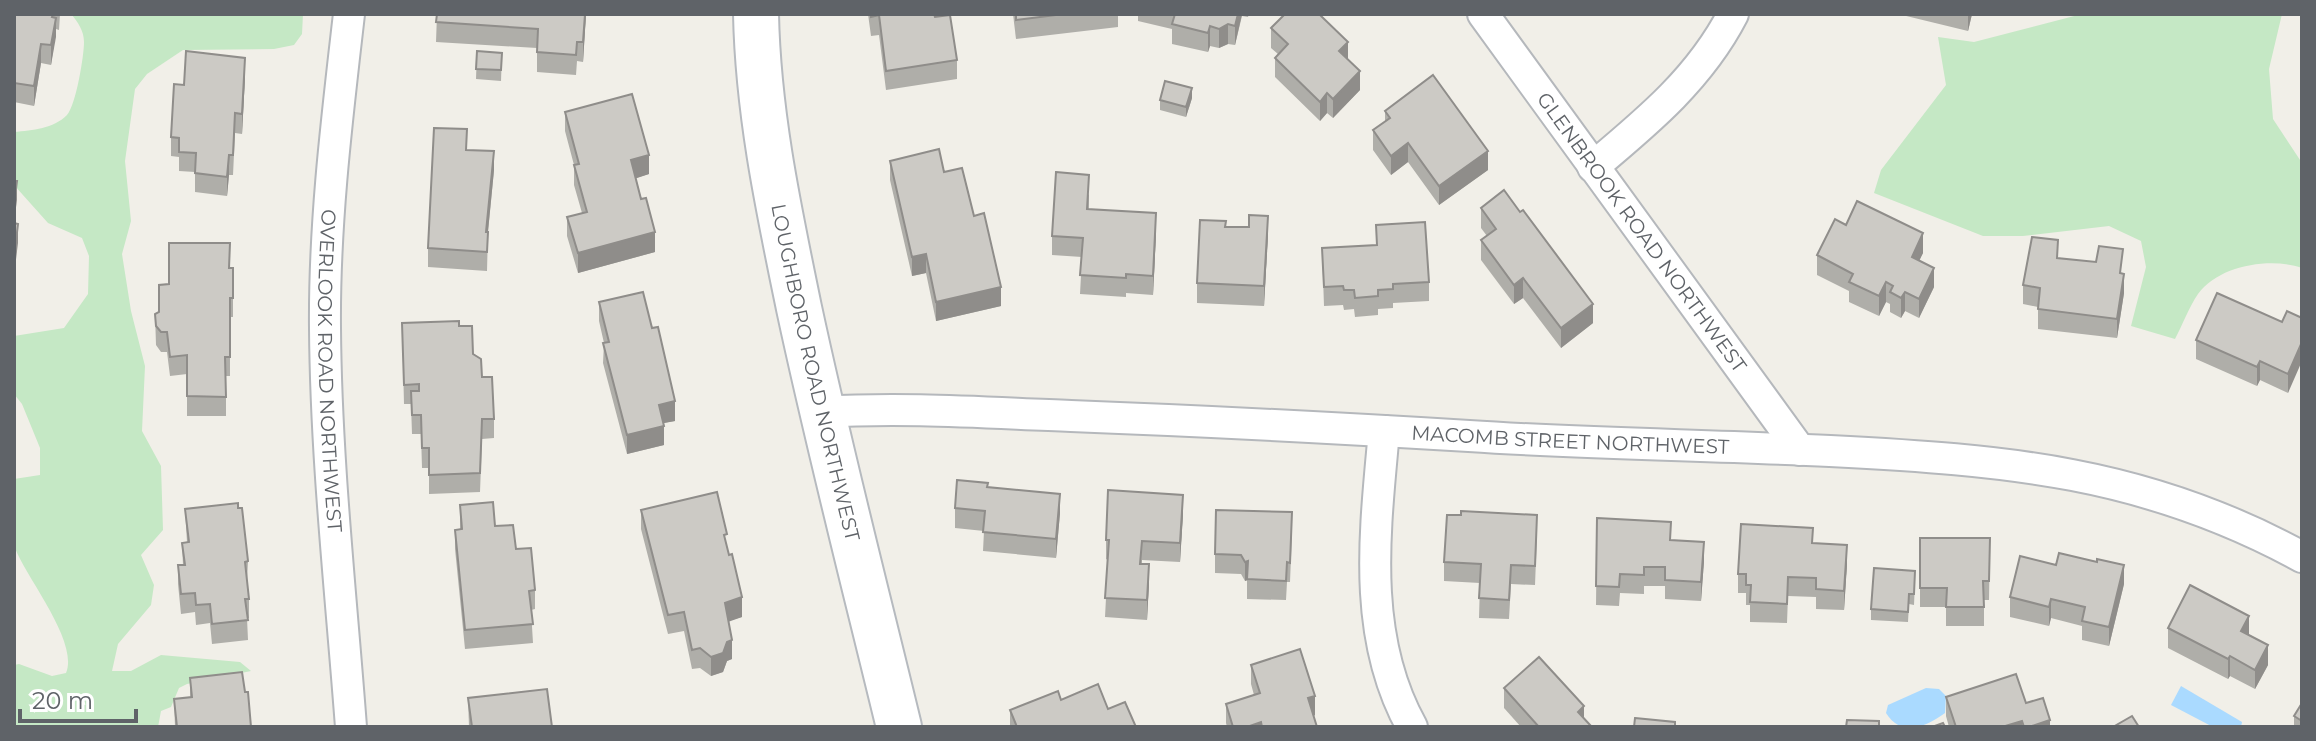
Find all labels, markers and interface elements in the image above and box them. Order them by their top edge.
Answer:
street label: GLENBROOK ROAD NORTHWEST [1532,88,1752,378]
street label: LOUGHBORO ROAD NORTHWEST [766,202,865,544]
street label: OVERLOOK ROAD NORTHWEST [313,209,347,534]
street label: MACOMB STREET NORTHWEST [1411,421,1730,459]
scale bar [20,673,136,723]
text: 20 m [32,686,93,715]

